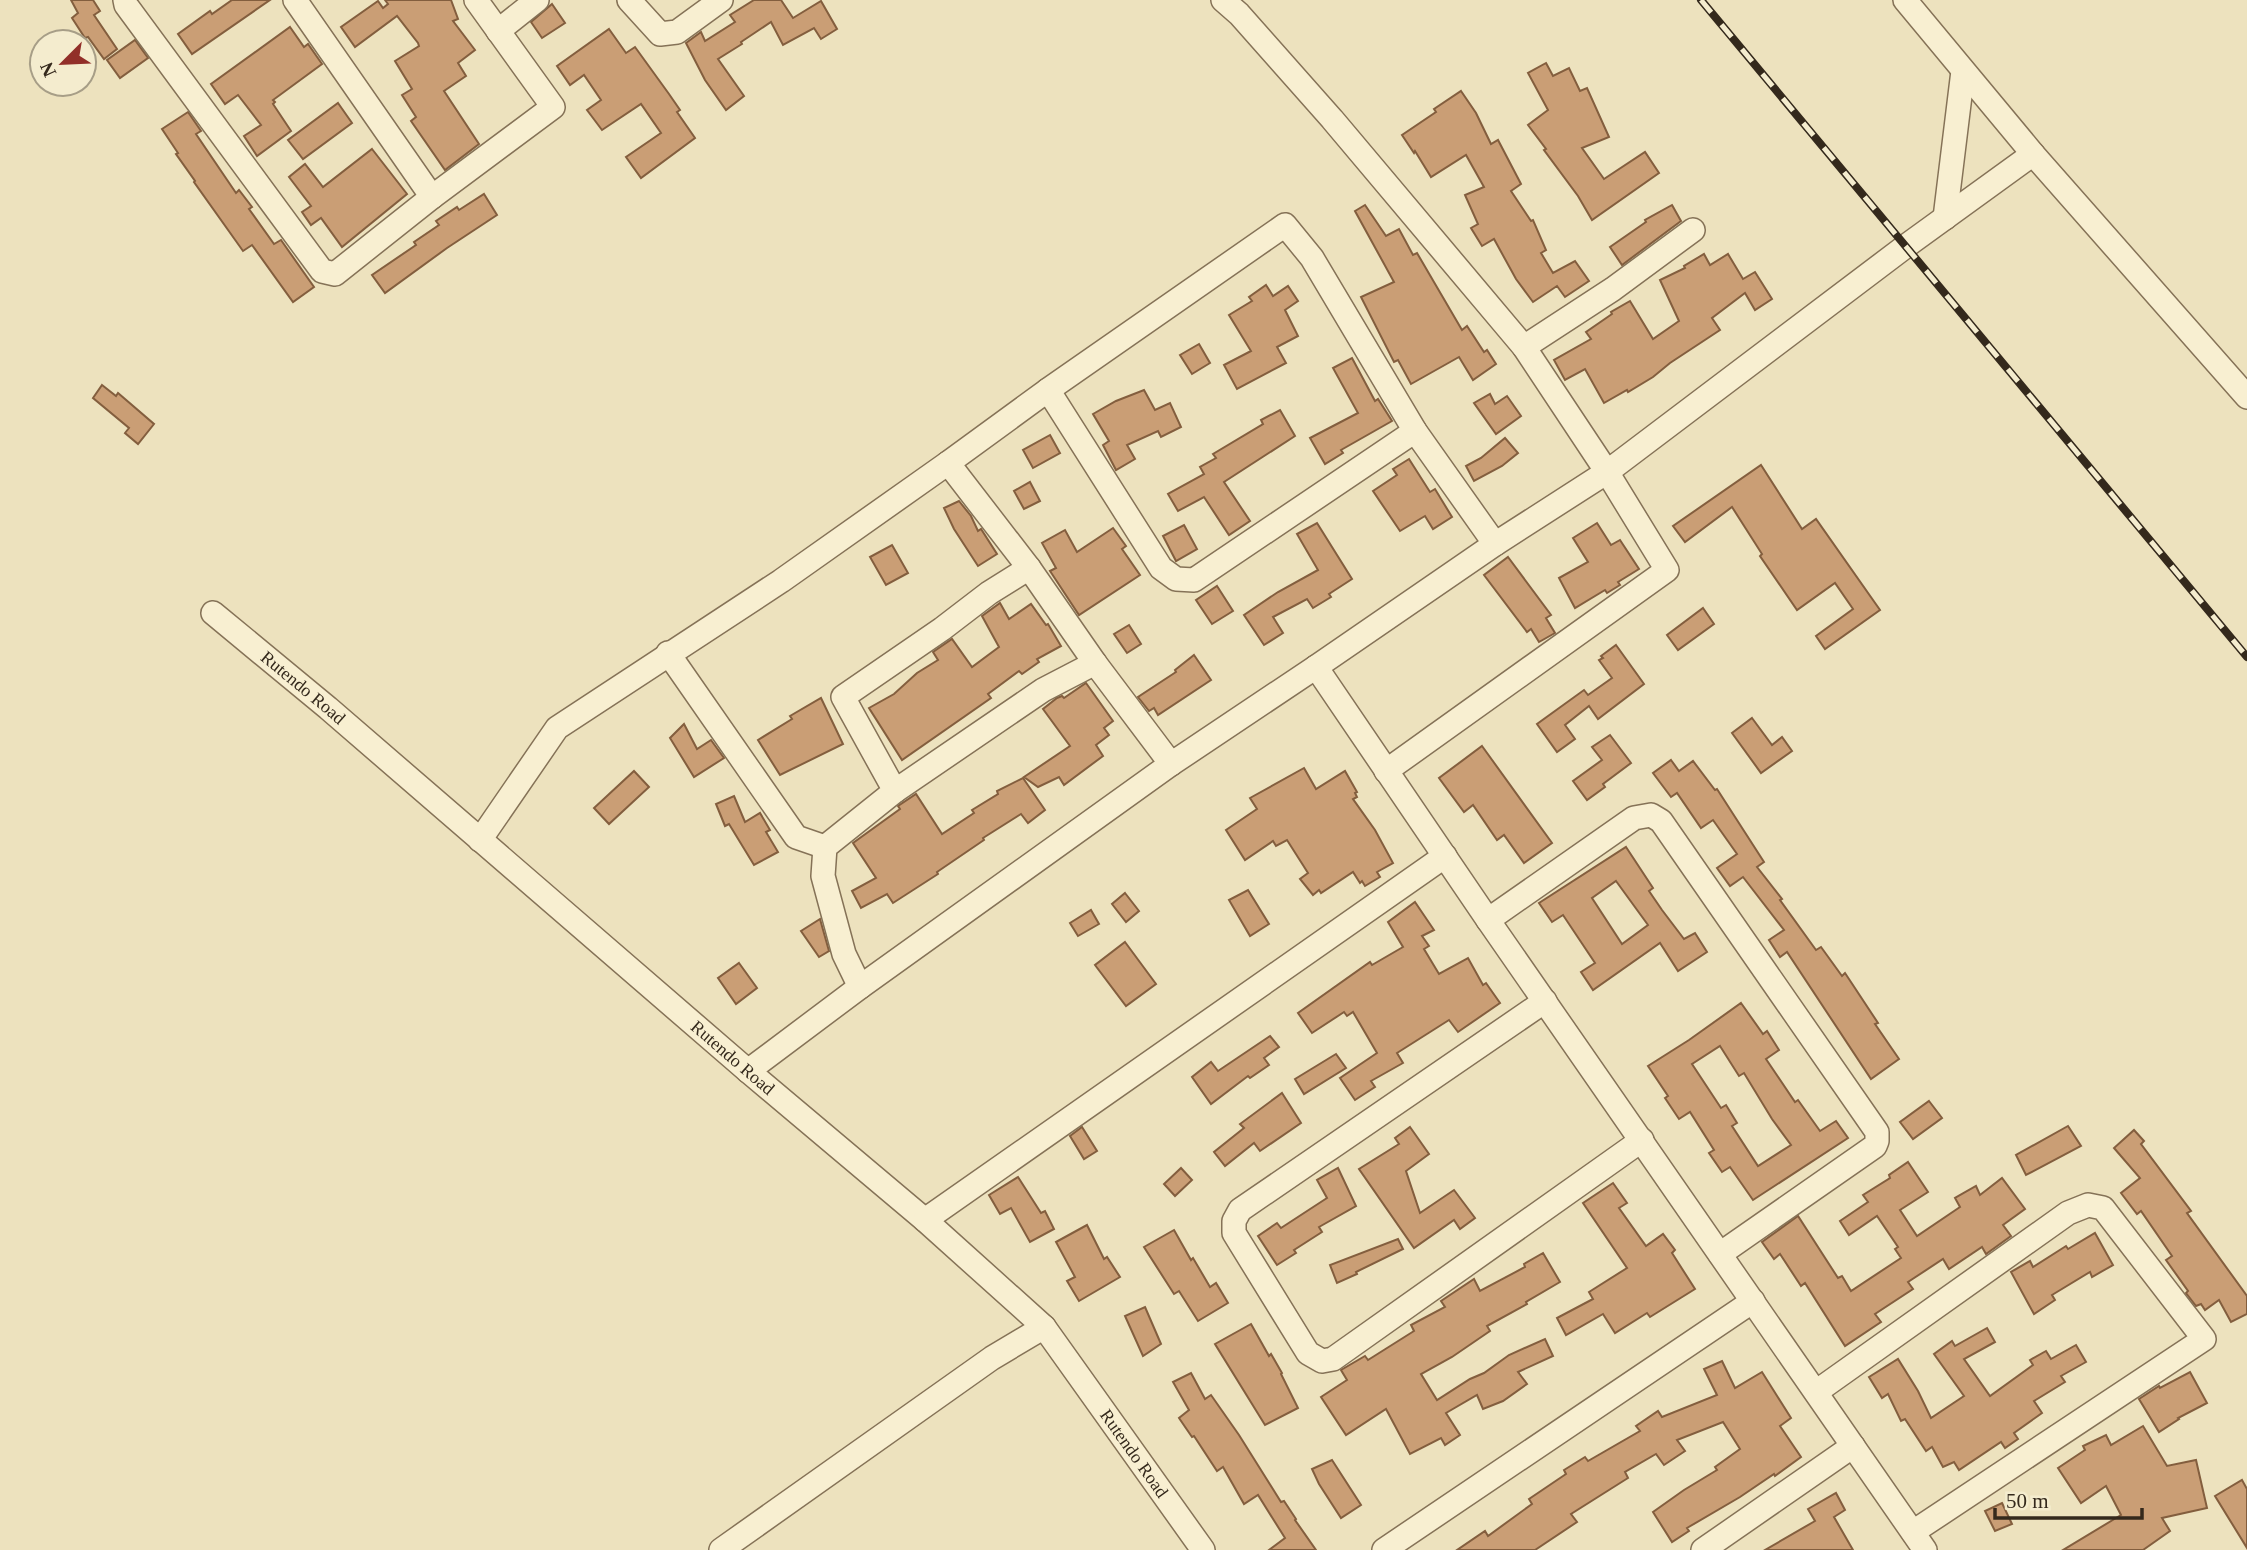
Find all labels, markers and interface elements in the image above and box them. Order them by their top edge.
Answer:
north arrow [28,28,98,98]
text: N [35,59,60,80]
street label: Rutendo Road [257,647,349,728]
street label: Rutendo Road [687,1016,779,1099]
street label: Rutendo Road [1096,1405,1172,1501]
scale bar [1995,1476,2142,1520]
text: 50 m [2006,1489,2049,1513]

